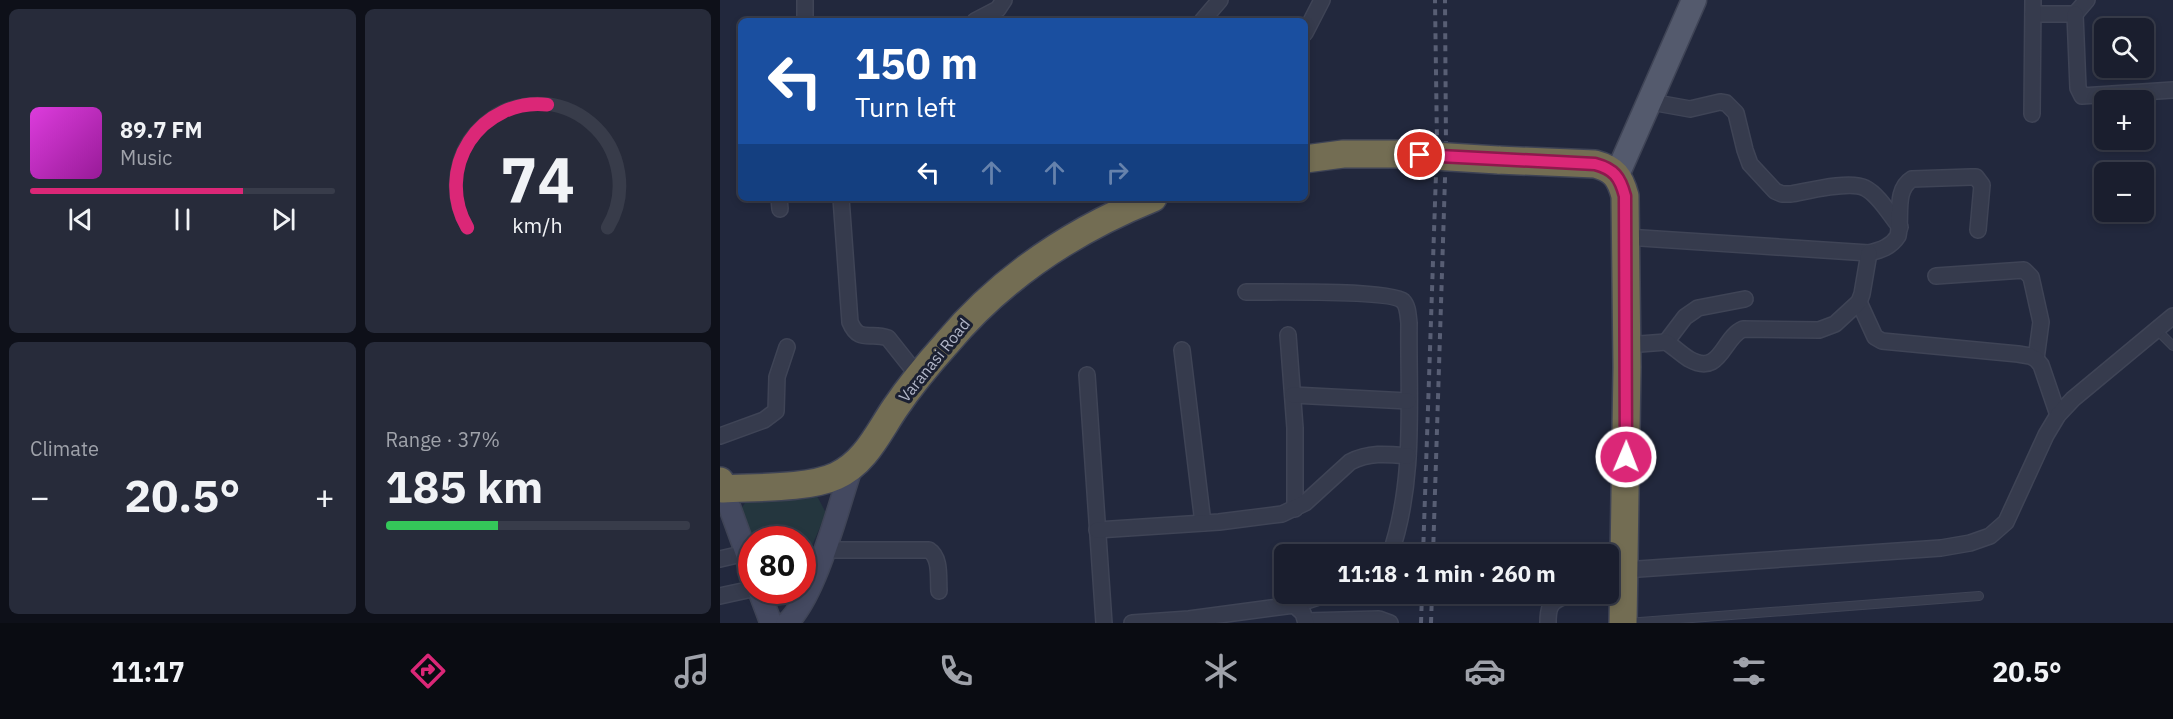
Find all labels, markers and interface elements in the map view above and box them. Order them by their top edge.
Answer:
map controls [2094,18,2154,222]
button: search [2094,18,2154,78]
text: 150 m [855,36,978,91]
icon: left [756,42,834,120]
text: Turn left [855,89,956,124]
button: + [2094,90,2154,150]
text: 89.7 FM [120,115,203,144]
pin [1394,129,1445,180]
text: 74 [500,138,575,219]
icon: arrive [1403,138,1436,171]
text: Music [120,144,172,171]
icon: left [912,156,945,189]
icon: ahead [975,156,1008,189]
icon: ahead [1038,156,1071,189]
icon: right [1101,156,1134,189]
button: − [2094,162,2154,222]
icon: previous [64,203,97,236]
icon: pause [166,203,199,236]
icon: next [267,203,300,236]
text: km/h [513,212,563,240]
street label: Varanasi Road [894,314,974,406]
position arrow [1594,425,1658,489]
text: Range · 37% [386,426,500,453]
text: Climate [30,435,99,462]
text: 185 km [386,457,543,515]
text: 20.5° [124,466,240,524]
text: − [30,475,50,518]
text: + [315,475,334,518]
speed limit sign: 80 [738,526,816,604]
text: 11:18 · 1 min · 260 m [1337,559,1556,588]
icon: directions [407,650,449,692]
icon: music [671,650,713,692]
icon: phone [935,650,977,692]
icon: climate [1200,650,1242,692]
icon: car [1464,650,1506,692]
icon: filters [1728,650,1770,692]
text: 11:17 [111,654,185,689]
text: 20.5° [1992,654,2062,689]

